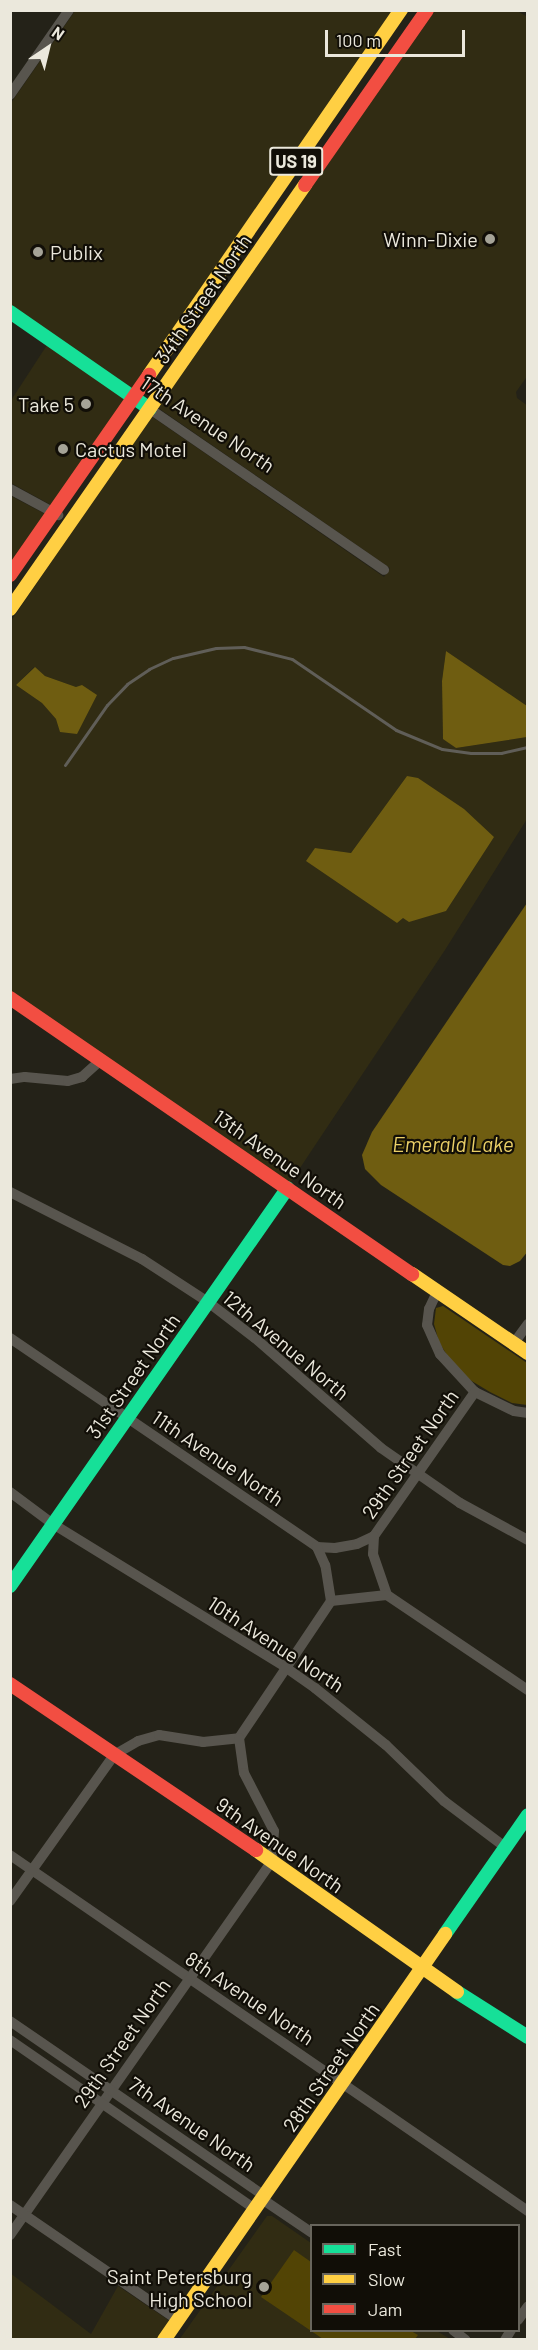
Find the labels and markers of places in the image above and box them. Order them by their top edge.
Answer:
place label: Winn-Dixie [383,227,478,251]
marker: Winn-Dixie [483,232,497,246]
place label: Publix [50,240,103,264]
marker: Publix [31,245,45,259]
place label: Take 5 [18,392,74,416]
marker: Take 5 [79,397,93,411]
place label: Cactus Motel [75,437,187,461]
marker: Cactus Motel [56,442,70,456]
place label: Saint Petersburg High School [107,2264,252,2311]
marker: Saint Petersburg High School [257,2280,271,2294]

